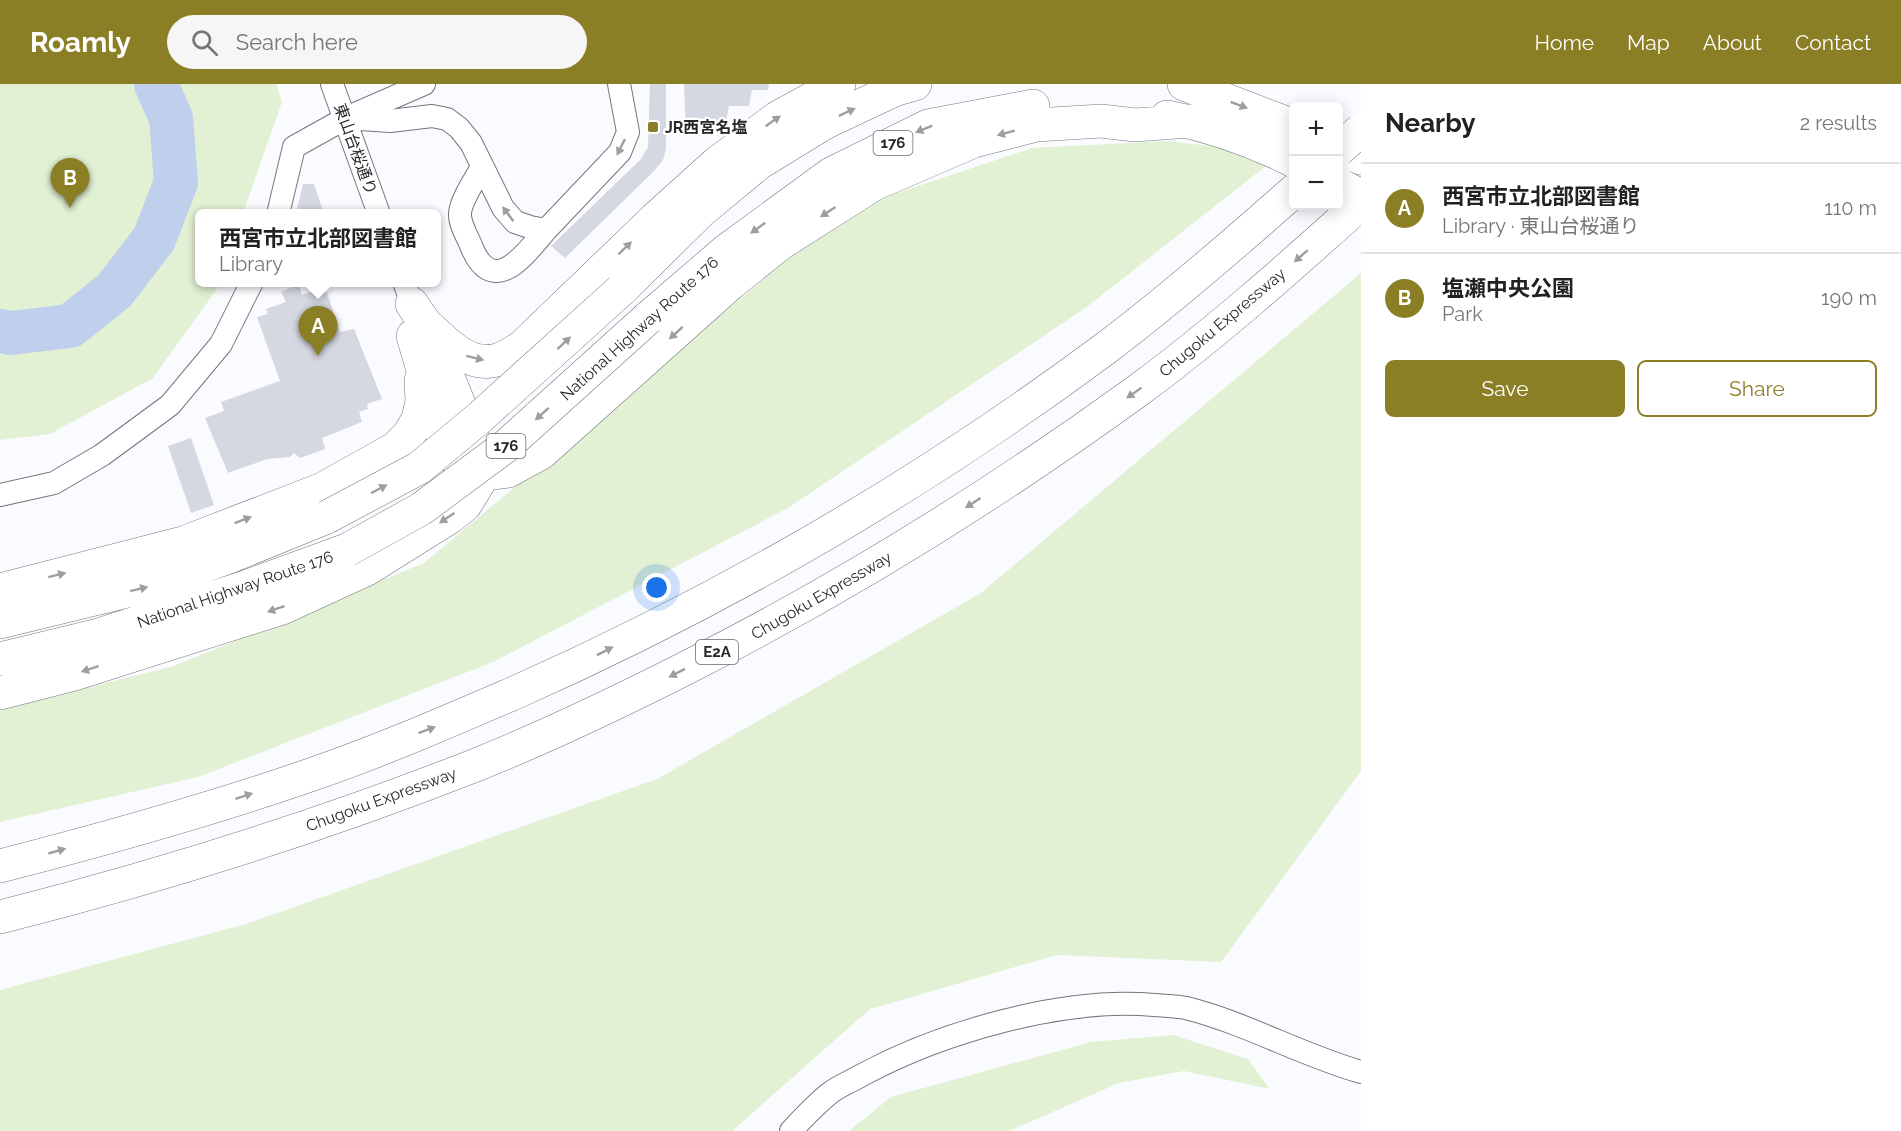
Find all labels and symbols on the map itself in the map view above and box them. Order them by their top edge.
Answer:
one-way arrow [1230,100,1248,110]
street label: 東山台桜通り [330,101,381,198]
one-way arrow [838,107,855,116]
one-way arrow [765,115,781,127]
place label: JR西宮名塩 [665,118,748,137]
marker: JR西宮名塩 [646,120,660,134]
one-way arrow [915,124,933,134]
one-way arrow [996,129,1014,138]
road number: 176 [874,131,912,155]
one-way arrow [617,138,626,155]
pin: B [50,158,90,208]
one-way arrow [503,206,515,221]
one-way arrow [821,206,837,218]
one-way arrow [750,221,765,233]
one-way arrow [618,241,632,255]
one-way arrow [1294,249,1309,262]
street label: National Highway Route 176 [556,252,722,404]
street label: Chugoku Expressway [1155,264,1290,381]
pin: A [298,306,338,356]
one-way arrow [668,326,683,340]
one-way arrow [556,336,571,350]
one-way arrow [465,354,484,363]
one-way arrow [1126,387,1142,398]
one-way arrow [535,407,550,421]
road number: 176 [486,434,526,458]
one-way arrow [370,484,387,494]
one-way arrow [965,497,981,508]
one-way arrow [440,512,456,524]
one-way arrow [235,514,253,524]
street label: National Highway Route 176 [135,547,336,632]
street label: Chugoku Expressway [748,547,895,643]
one-way arrow [48,570,66,580]
your location [642,573,671,602]
one-way arrow [129,583,148,593]
one-way arrow [267,605,285,615]
road number: E2A [696,640,738,664]
one-way arrow [597,646,614,656]
one-way arrow [81,664,99,674]
one-way arrow [668,668,685,678]
one-way arrow [418,725,436,734]
street label: Chugoku Expressway [303,763,459,836]
one-way arrow [235,791,253,801]
one-way arrow [47,846,66,856]

